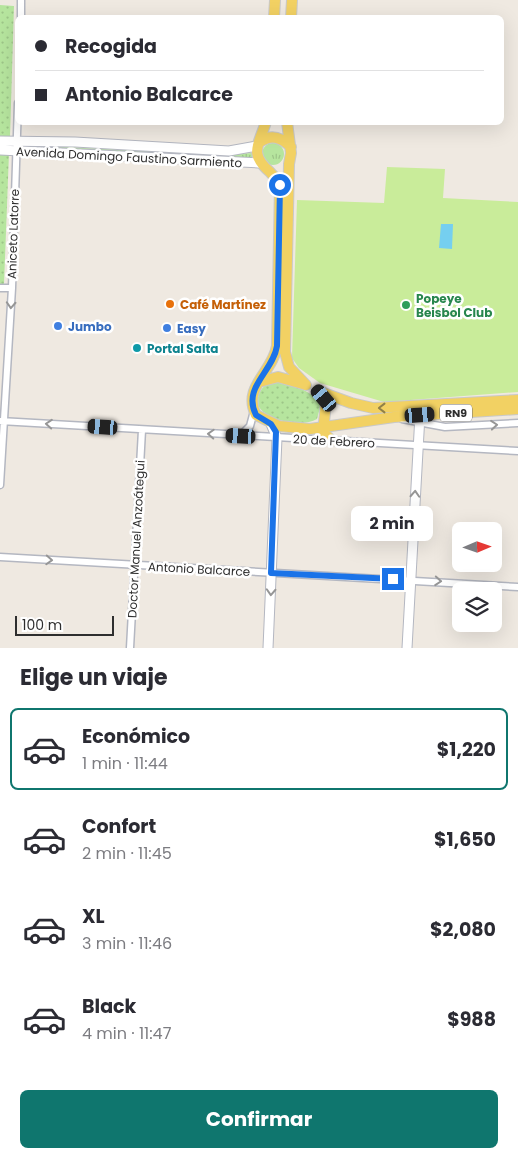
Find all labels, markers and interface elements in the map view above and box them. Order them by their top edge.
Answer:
text: Recogida [65,33,157,60]
text: Antonio Balcarce [65,81,233,108]
street label: Avenida Domingo Faustino Sarmiento [15,143,243,171]
route start [269,174,291,196]
street label: Aniceto Latorre [3,189,23,279]
place label: Popeye Beisbol Club [416,290,492,321]
place label: Café Martínez [180,296,266,313]
marker: Café Martínez [164,298,176,310]
marker: Popeye Beisbol Club [400,299,412,311]
one-way arrow [5,301,16,309]
place label: Jumbo [68,318,112,335]
marker: Jumbo [52,320,64,332]
place label: Easy [177,320,206,337]
marker: Easy [161,322,173,334]
place label: Portal Salta [147,340,218,357]
marker: Portal Salta [131,342,143,354]
car [308,382,339,414]
one-way arrow [378,403,386,413]
road number: RN9 [440,404,472,422]
car [404,406,435,424]
one-way arrow [44,418,52,429]
car [87,418,118,436]
one-way arrow [490,419,498,430]
one-way arrow [207,428,215,439]
car [225,428,256,444]
street label: 20 de Febrero [293,430,376,452]
street label: Doctor Manuel Anzoátegui [123,460,149,618]
one-way arrow [410,490,421,498]
callout: 2 min [352,506,434,542]
text: 2 min [370,512,414,535]
north arrow [452,522,502,572]
map controls [452,522,502,632]
one-way arrow [45,555,53,566]
street label: Antonio Balcarce [147,558,251,580]
route end [382,568,404,590]
one-way arrow [434,576,442,587]
button: layers [452,582,502,632]
one-way arrow [265,588,276,596]
scale bar [15,613,114,636]
text: 100 m [22,615,62,635]
text: Elige un viaje [20,662,168,693]
text: Económico [82,723,190,750]
icon: car [22,727,67,772]
text: $1,220 [437,736,496,763]
text: 1 min · 11:44 [82,752,168,775]
text: Confort [82,813,156,840]
icon: car [22,817,67,862]
text: $1,650 [434,826,496,853]
text: 2 min · 11:45 [82,842,172,865]
text: XL [82,903,105,930]
icon: car [22,907,67,952]
text: $2,080 [430,916,496,943]
text: 3 min · 11:46 [82,932,172,955]
text: Black [82,993,136,1020]
icon: car [22,997,67,1042]
text: $988 [447,1006,496,1033]
text: 4 min · 11:47 [82,1022,171,1045]
button: Confirmar [20,1090,498,1148]

